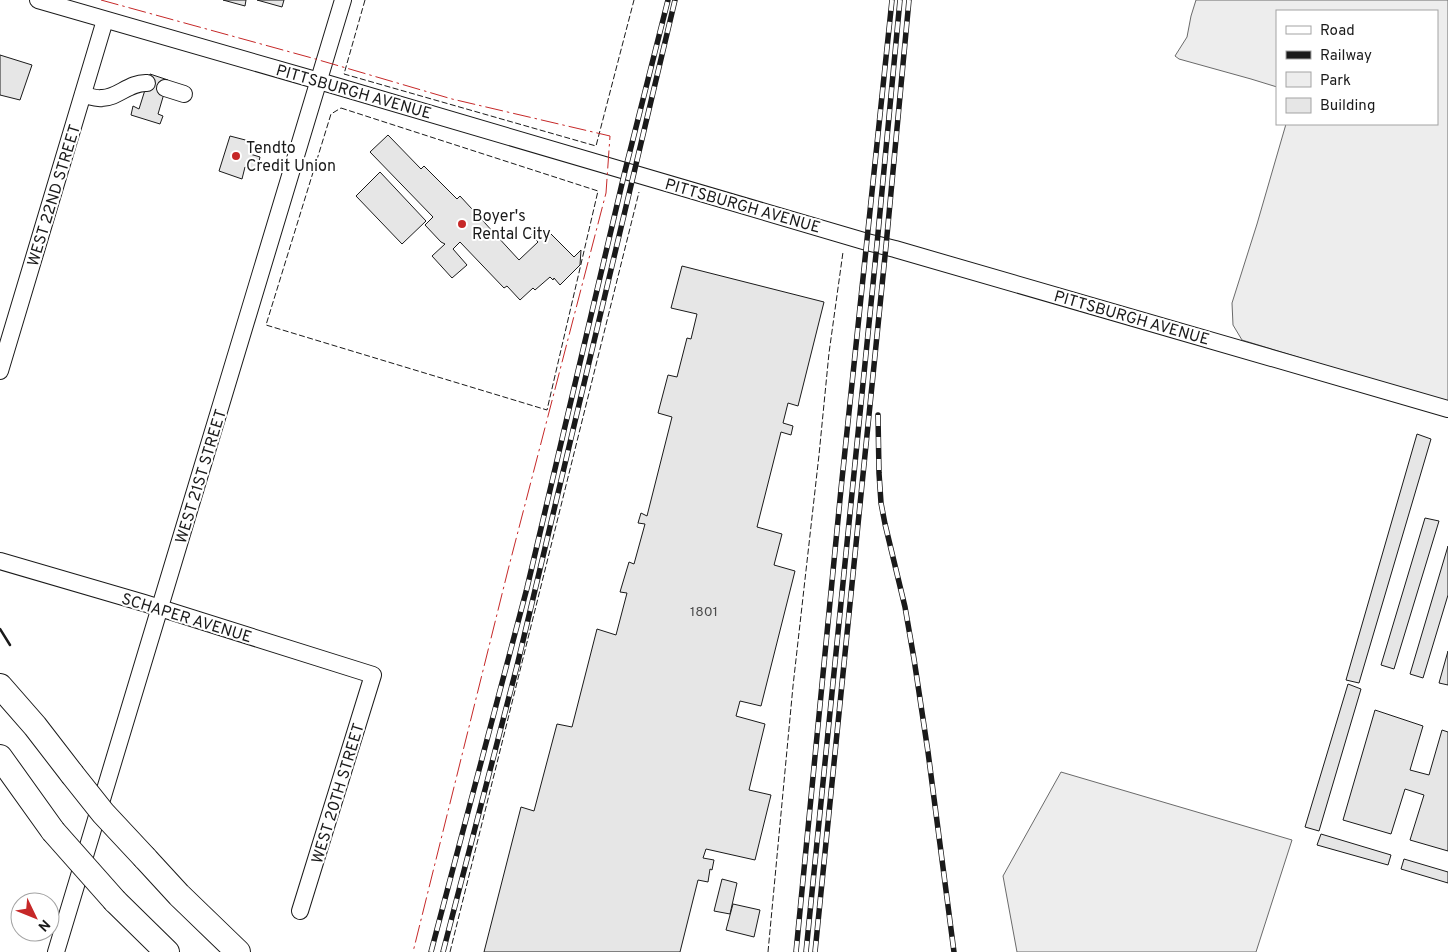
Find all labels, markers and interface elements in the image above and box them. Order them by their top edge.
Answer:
legend [1276,10,1438,125]
text: Road [1320,22,1355,41]
text: Railway [1320,47,1372,66]
street label: PITTSBURGH AVENUE [273,61,434,125]
text: Park [1320,72,1351,91]
text: Building [1320,97,1375,116]
street label: WEST 22ND STREET [24,122,86,269]
place label: Tendto Credit Union [246,139,336,177]
marker: Tendto Credit Union [230,150,242,162]
street label: PITTSBURGH AVENUE [662,175,823,239]
place label: Boyer's Rental City [472,207,551,245]
marker: Boyer's Rental City [456,218,468,230]
street label: PITTSBURGH AVENUE [1051,287,1212,351]
street label: WEST 21ST STREET [172,407,232,546]
street label: SCHAPER AVENUE [119,590,254,648]
house number: 1801 [690,604,718,621]
street label: WEST 20TH STREET [308,721,370,866]
north arrow [10,892,60,942]
text: N [34,915,53,934]

